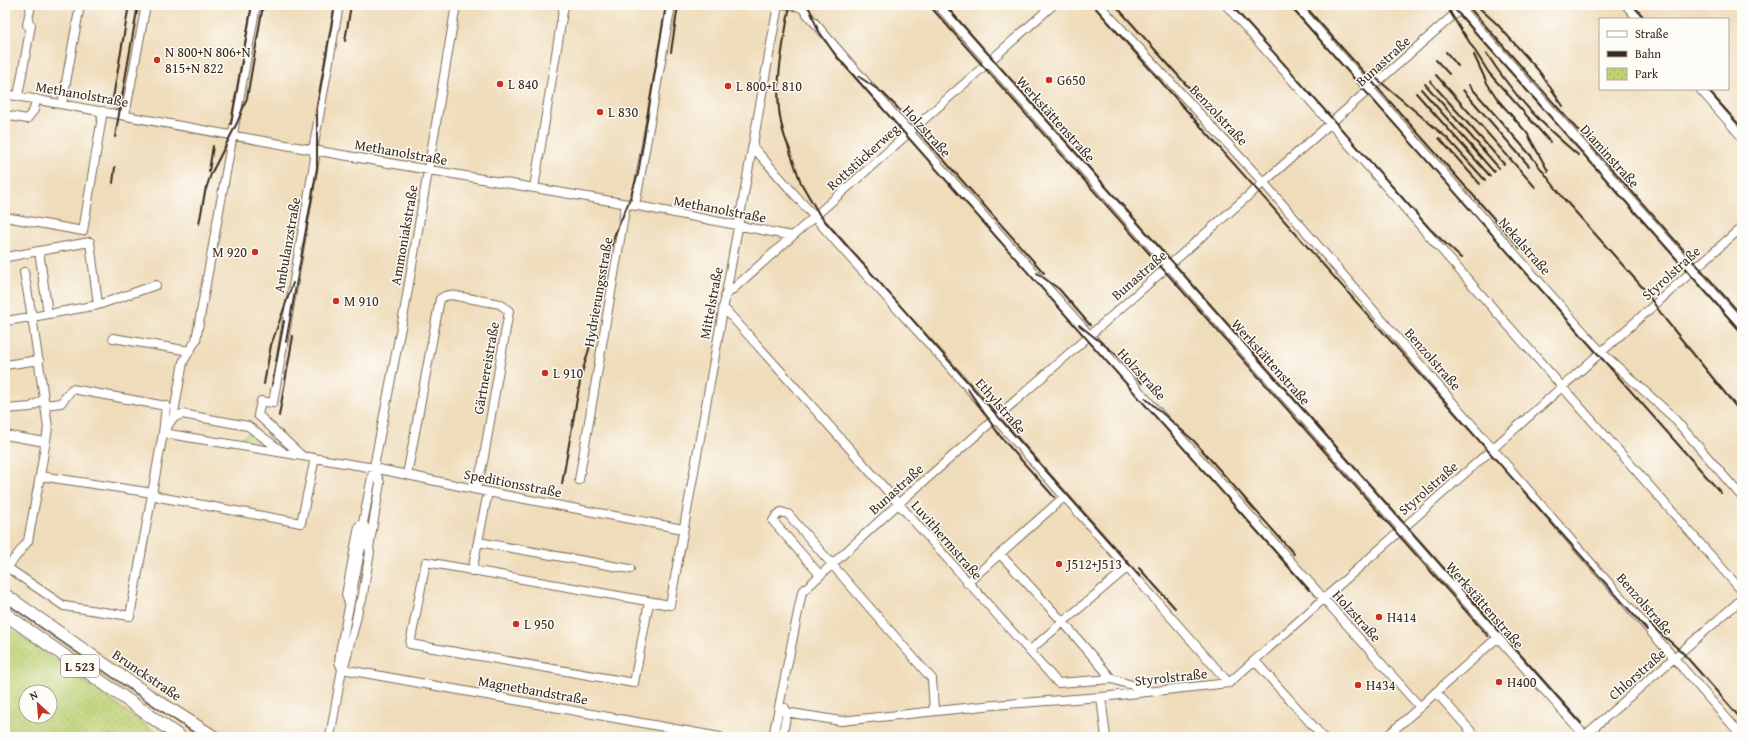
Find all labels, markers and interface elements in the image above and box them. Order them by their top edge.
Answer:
legend [1599,18,1729,90]
text: Straße [1635,25,1669,42]
street label: Bunastraße [1351,31,1415,91]
place label: N 800+N 806+N 815+N 822 [165,42,251,78]
text: Bahn [1635,45,1661,62]
marker: N 800+N 806+N 815+N 822 [152,55,162,65]
text: Park [1635,65,1659,82]
place label: G650 [1057,70,1086,90]
street label: Werkstättenstraße [1012,72,1100,167]
place label: L 840 [508,74,538,94]
marker: G650 [1044,75,1054,85]
street label: Methanolstraße [34,76,130,112]
place label: L 800+L 810 [736,76,802,96]
marker: L 840 [495,79,505,89]
street label: Benzolstraße [1185,80,1253,150]
marker: L 800+L 810 [723,81,733,91]
street label: Holzstraße [898,101,956,162]
place label: L 830 [608,102,638,122]
marker: L 830 [595,107,605,117]
street label: Rottstückerweg [822,119,904,195]
street label: Diaminstraße [1576,120,1644,193]
street label: Methanolstraße [353,134,449,170]
street label: Ammoniakstraße [385,183,423,287]
street label: Methanolstraße [672,190,768,228]
street label: Ambulanzstraße [269,195,305,294]
street label: Nekalstraße [1494,213,1556,280]
street label: Hydrierungsstraße [578,235,618,349]
street label: Styrolstraße [1637,241,1705,305]
place label: M 920 [212,242,247,262]
street label: Bunastraße [1107,245,1171,305]
marker: M 920 [250,247,260,257]
street label: Mittelstraße [694,265,728,341]
place label: M 910 [344,291,379,311]
marker: M 910 [331,296,341,306]
street label: Werkstättenstraße [1227,315,1315,410]
street label: Gärtnereistraße [468,320,504,416]
street label: Benzolstraße [1400,323,1466,395]
street label: Holzstraße [1113,344,1171,405]
place label: L 910 [553,363,583,383]
marker: L 910 [540,368,550,378]
street label: Ethylstraße [971,374,1031,439]
street label: Styrolstraße [1394,456,1462,519]
street label: Bunastraße [864,459,928,519]
street label: Speditionsstraße [462,464,564,502]
street label: Luvithermstraße [907,496,987,584]
place label: J512+J513 [1065,554,1122,574]
street label: Werkstättenstraße [1441,557,1529,653]
marker: J512+J513 [1054,559,1064,569]
street label: Benzolstraße [1612,568,1678,640]
street label: Holzstraße [1328,586,1386,647]
place label: H414 [1387,607,1417,627]
marker: H414 [1374,612,1384,622]
place label: L 950 [524,614,554,634]
marker: L 950 [511,619,521,629]
street label: Chlorstraße [1604,643,1670,704]
street label: Brunckstraße [108,644,186,706]
road number: L 523 [61,655,99,677]
street label: Styrolstraße [1134,663,1209,691]
street label: Magnetbandstraße [477,670,590,710]
place label: H400 [1507,672,1537,692]
place label: H434 [1366,675,1396,695]
marker: H400 [1494,677,1504,687]
marker: H434 [1353,680,1363,690]
north arrow [18,684,58,724]
text: N [27,686,41,704]

